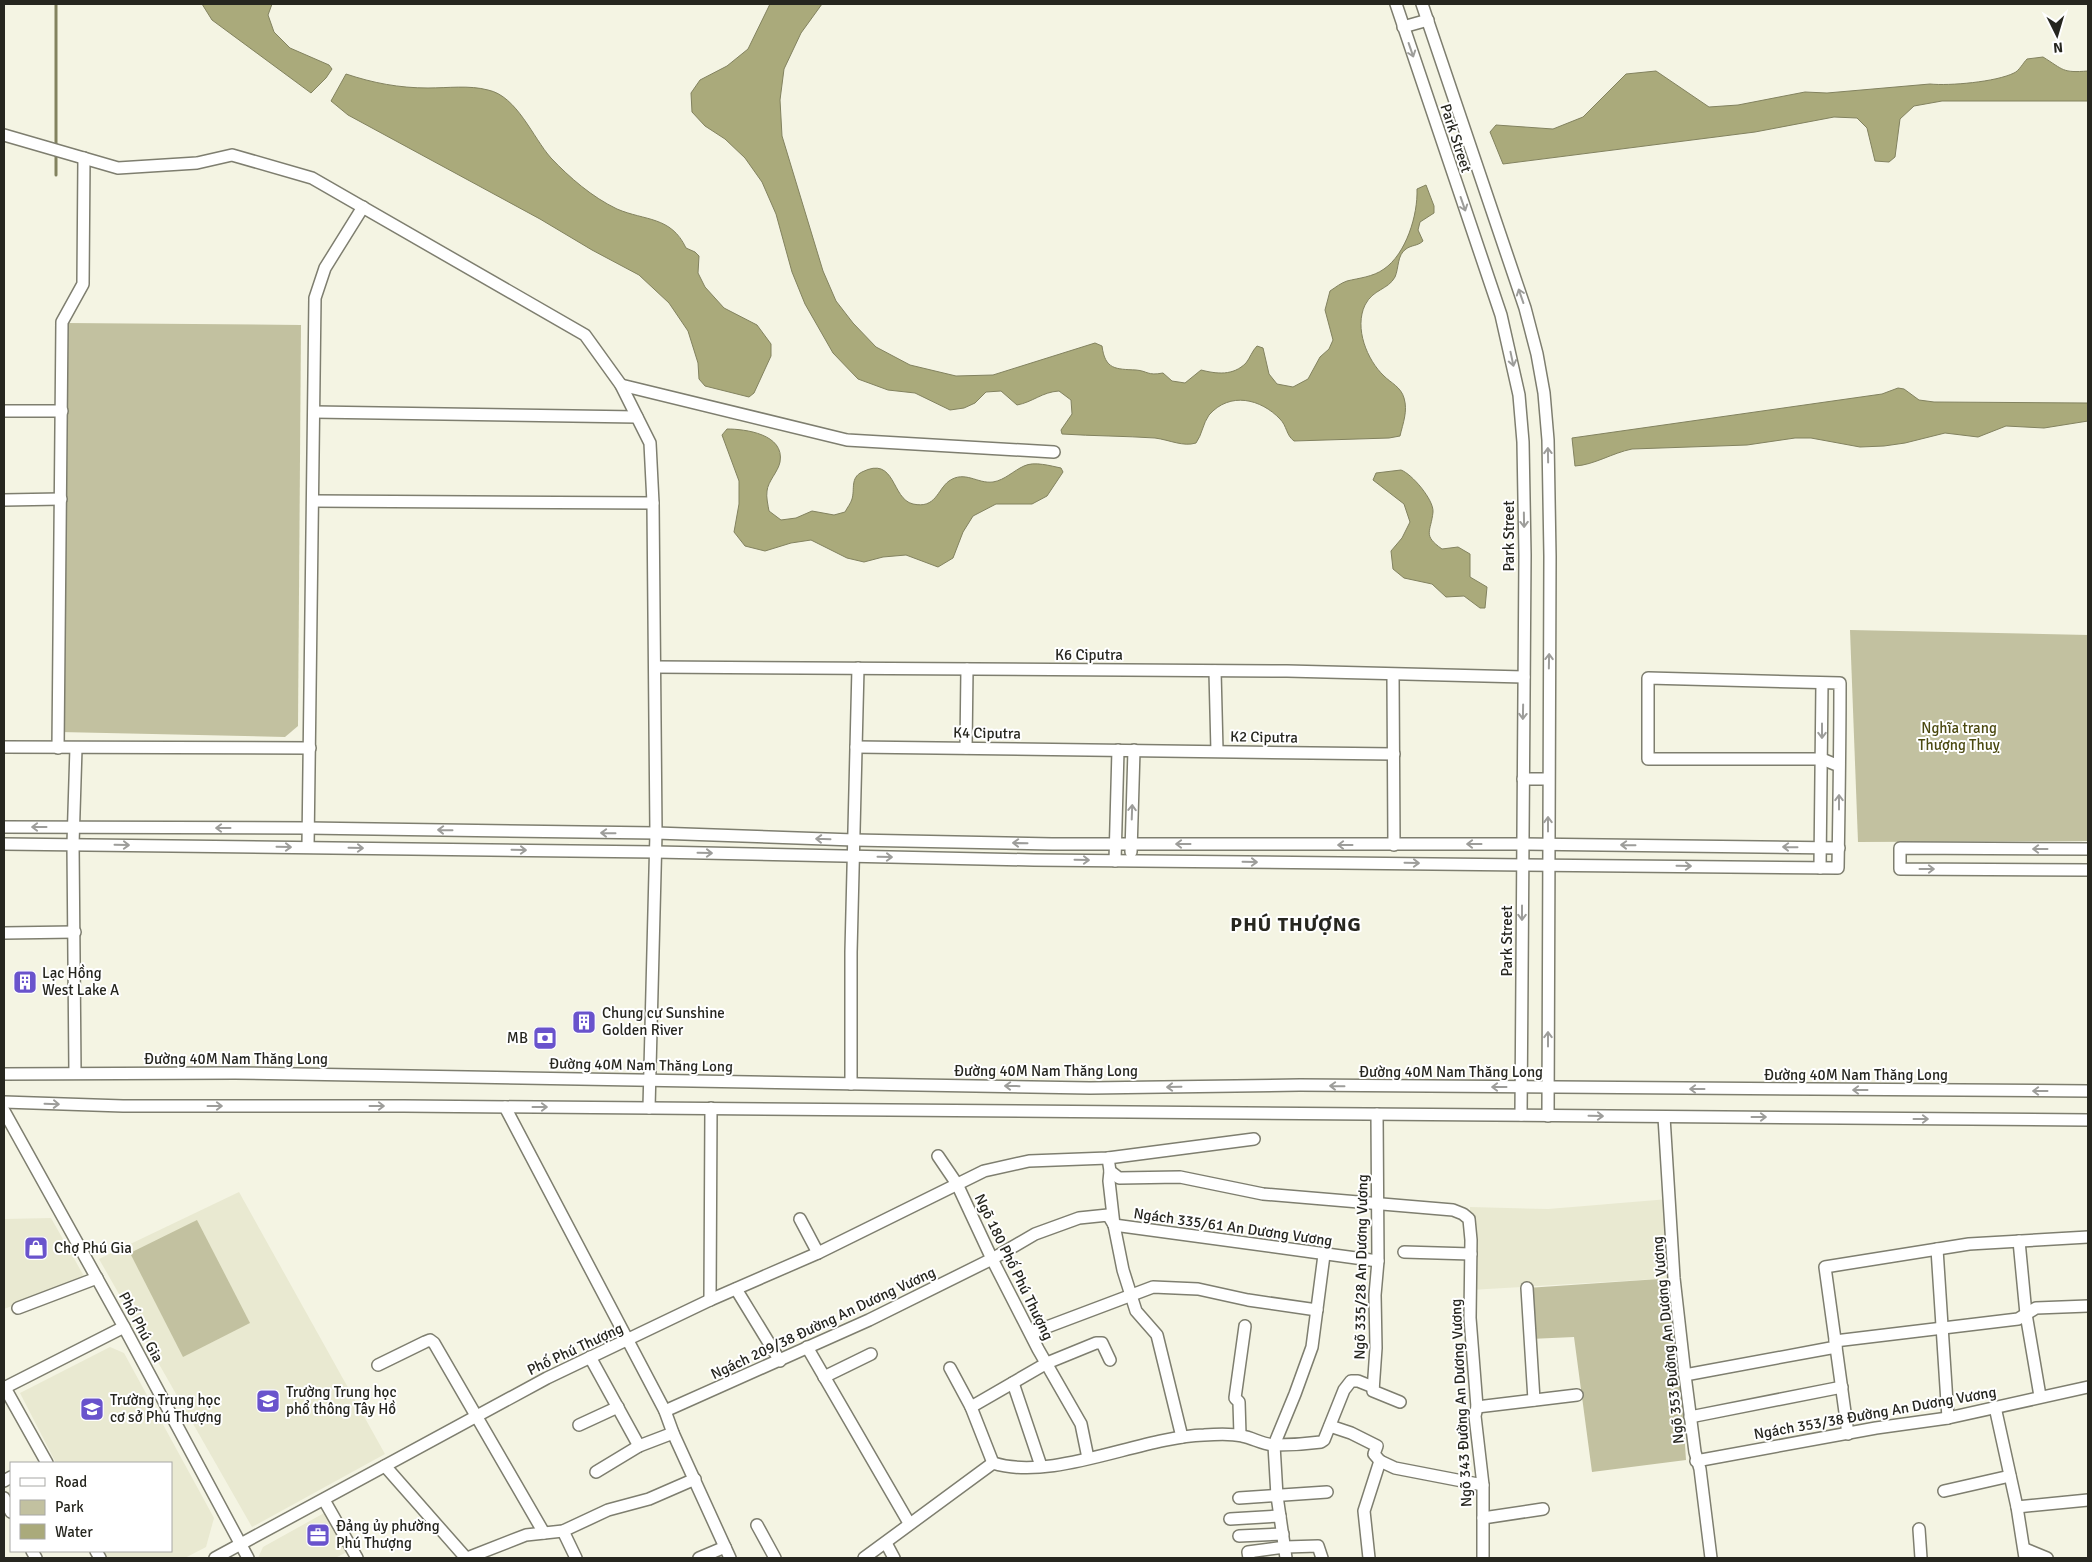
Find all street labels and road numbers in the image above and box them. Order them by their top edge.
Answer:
street label: Park Street [1436,101,1476,175]
street label: Park Street [1500,500,1518,572]
street label: K6 Ciputra [1055,646,1123,664]
street label: K4 Ciputra [953,723,1021,743]
street label: K2 Ciputra [1230,727,1298,747]
street label: Park Street [1498,905,1516,977]
street label: Đường 40M Nam Thăng Long [144,1050,328,1068]
street label: Đường 40M Nam Thăng Long [549,1054,733,1076]
street label: Đường 40M Nam Thăng Long [954,1062,1138,1080]
street label: Đường 40M Nam Thăng Long [1359,1063,1543,1081]
street label: Đường 40M Nam Thăng Long [1764,1066,1948,1084]
street label: Ngõ 335/28 An Dương Vương [1350,1174,1372,1360]
street label: Ngõ 180 Phố Phú Thượng [971,1191,1057,1343]
street label: Ngách 335/61 An Dương Vương [1132,1204,1334,1250]
street label: Ngõ 353 Đường An Dương Vương [1648,1235,1688,1445]
street label: Ngách 209/38 Đường An Dương Vương [708,1263,938,1383]
street label: Phố Phú Gia [115,1289,167,1365]
street label: Ngõ 343 Đường An Dương Vương [1447,1298,1475,1508]
street label: Phố Phú Thượng [524,1319,626,1379]
street label: Ngách 353/38 Đường An Dương Vương [1752,1383,1998,1443]

